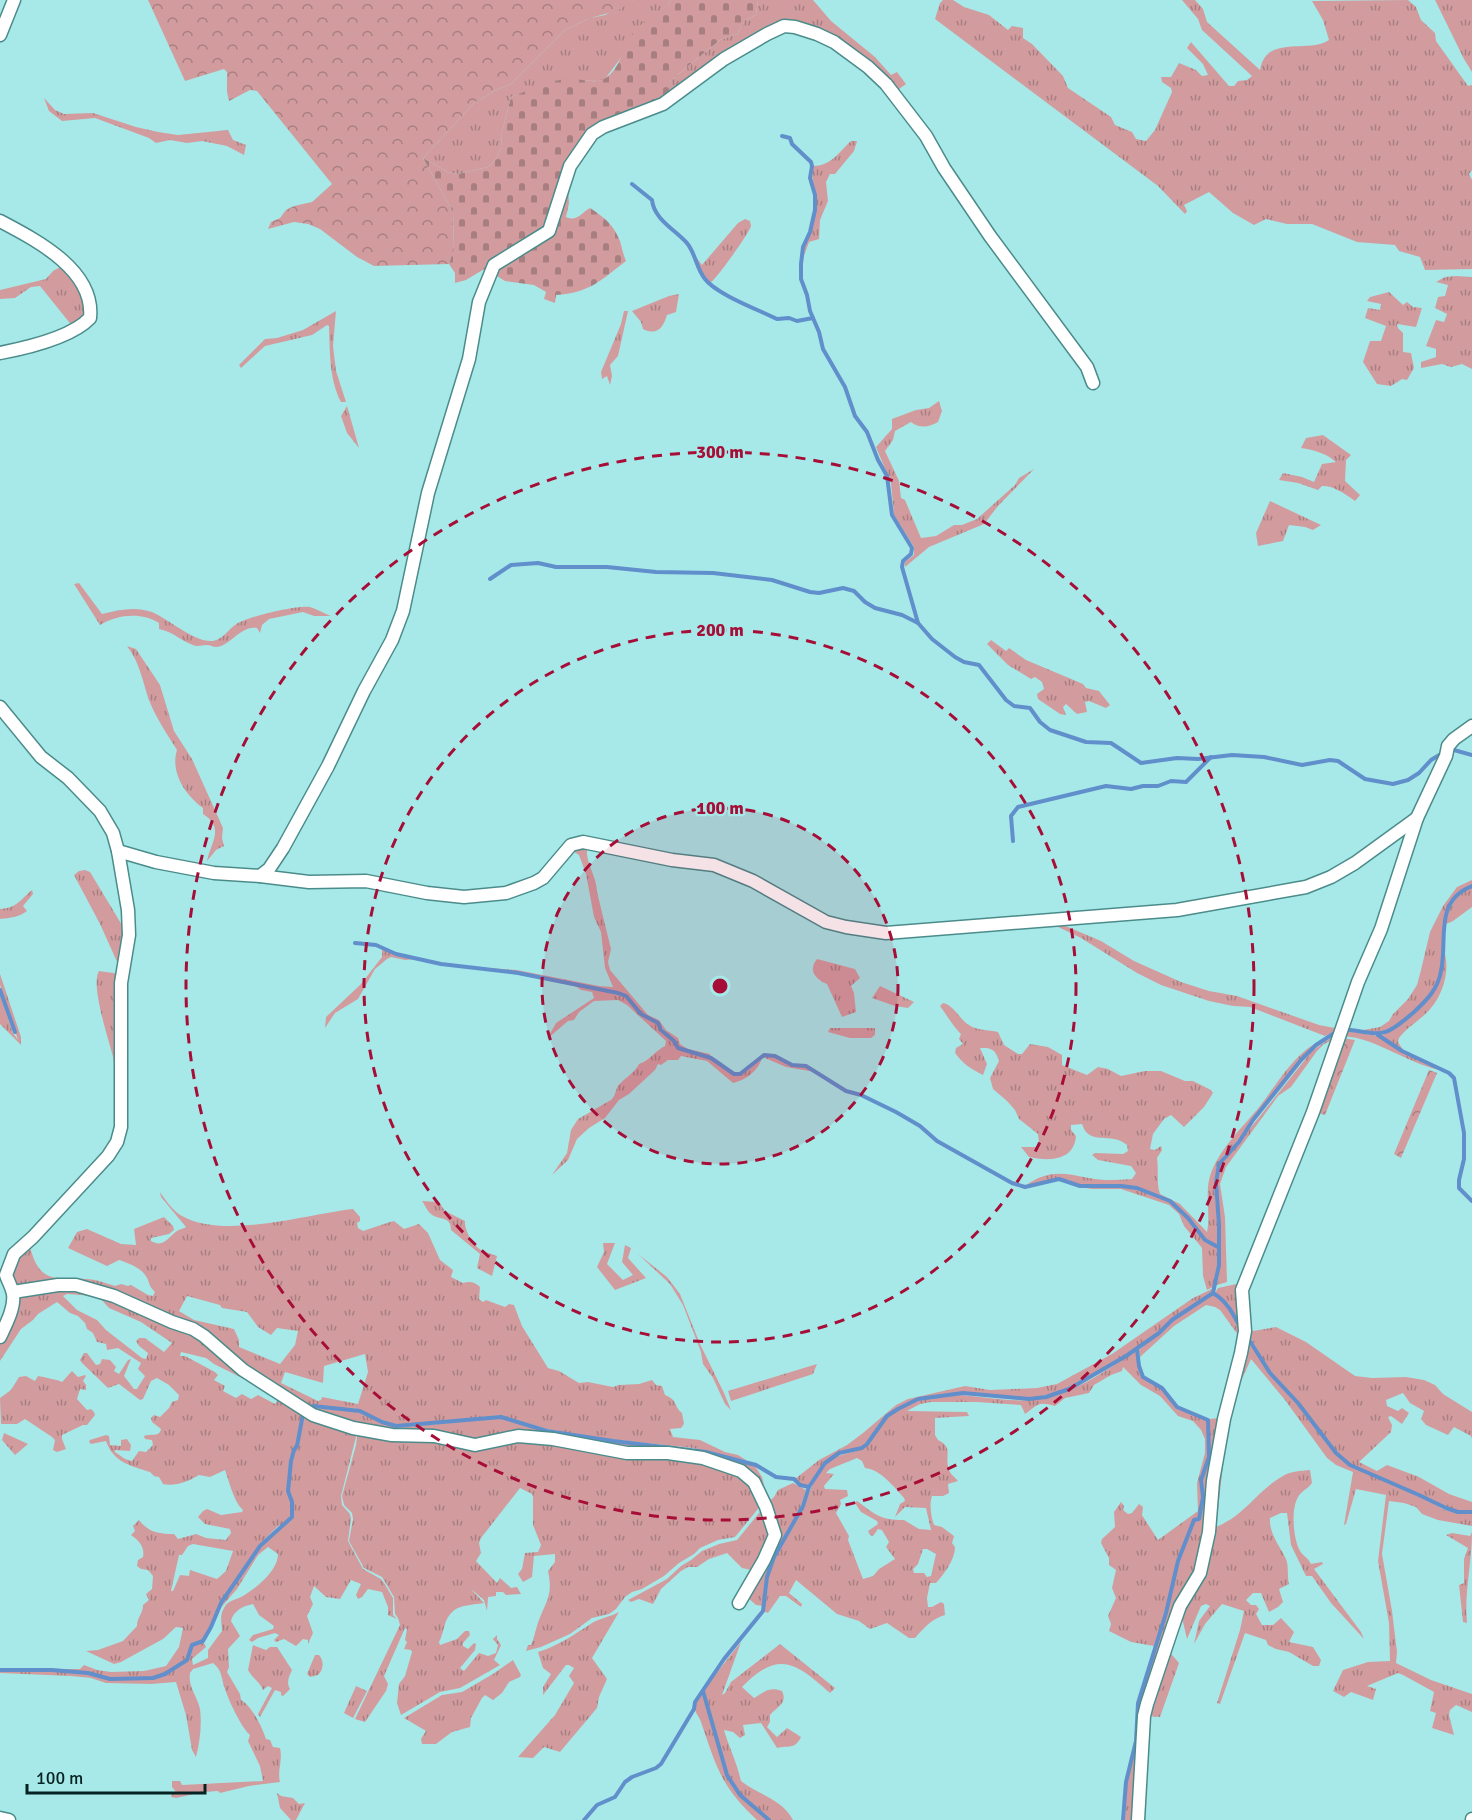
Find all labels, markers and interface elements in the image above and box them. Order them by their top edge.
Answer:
text: 300 m [696,441,744,463]
text: 200 m [696,619,744,641]
text: 100 m [696,797,744,819]
centre of rings [710,976,730,996]
scale bar [27,1757,206,1795]
text: 100 m [36,1767,83,1789]

